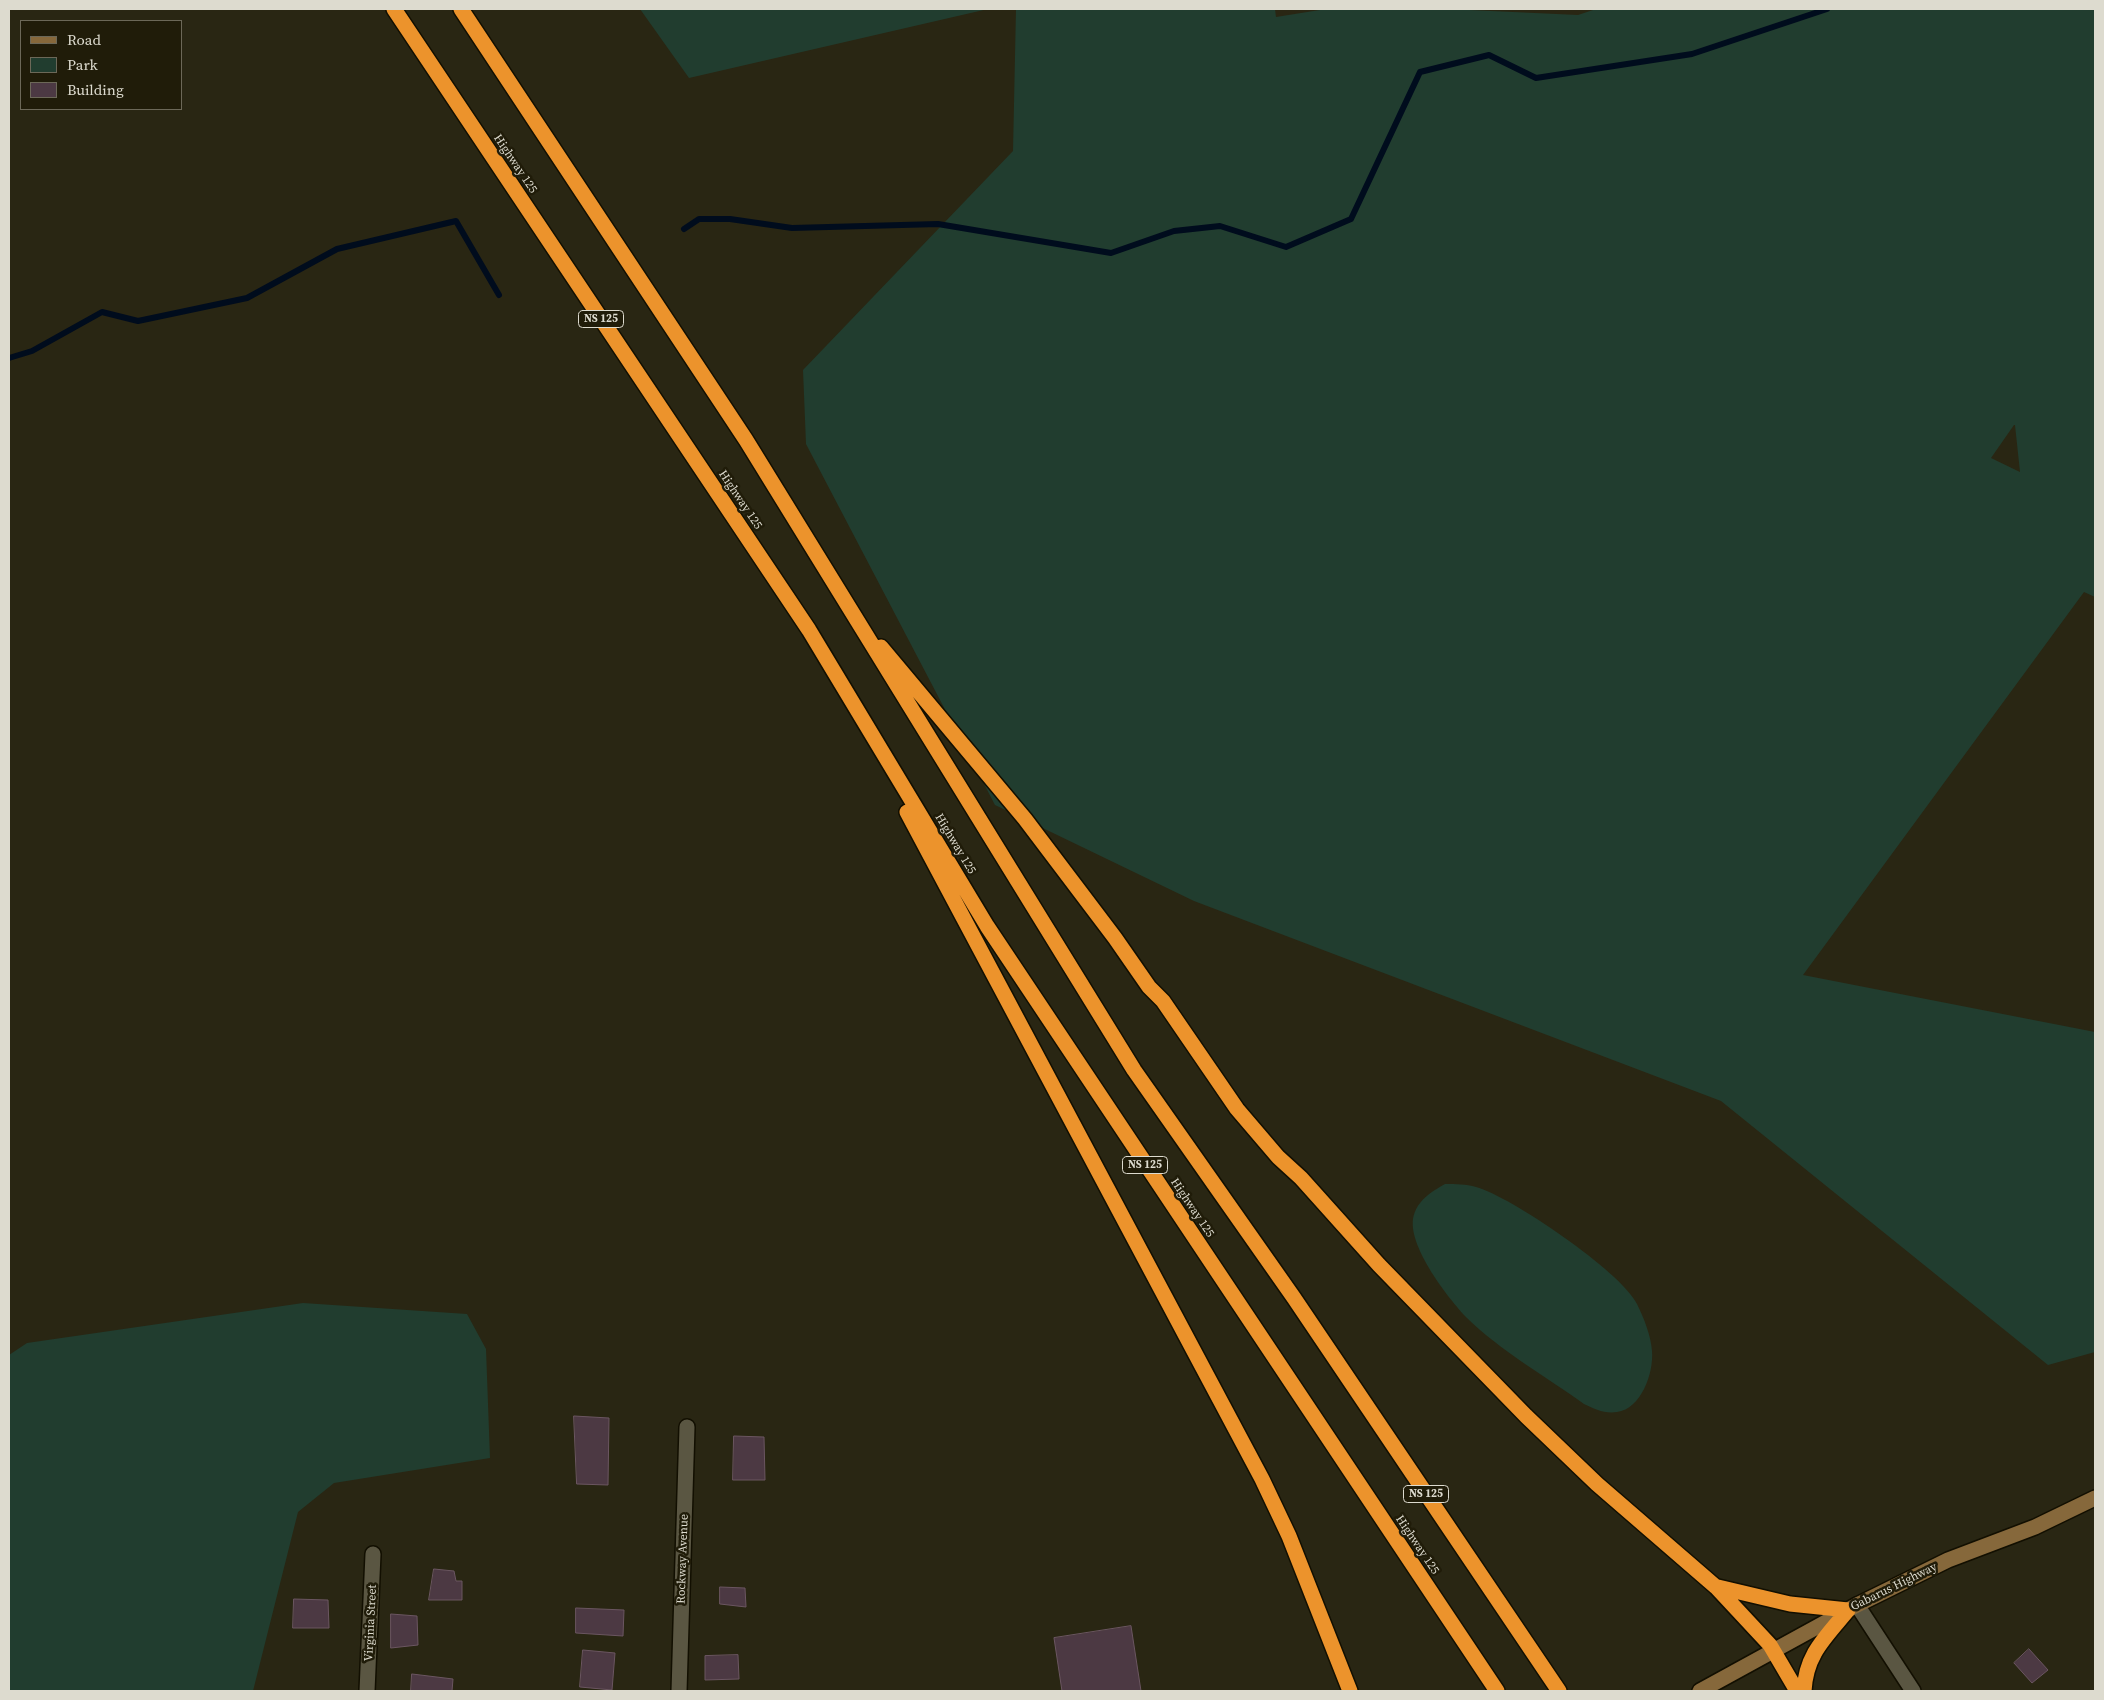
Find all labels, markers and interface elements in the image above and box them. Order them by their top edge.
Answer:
legend [20,20,182,110]
text: Road [67,29,101,50]
text: Park [67,54,98,75]
text: Building [67,79,124,100]
street label: Highway 125 [490,132,540,196]
road number: NS 125 [578,310,624,328]
street label: Highway 125 [715,468,765,532]
street label: Highway 125 [931,811,979,877]
road number: NS 125 [1122,1156,1168,1174]
street label: Highway 125 [1167,1176,1217,1240]
road number: NS 125 [1404,1486,1448,1502]
street label: Highway 125 [1392,1513,1442,1577]
street label: Rockway Avenue [674,1514,692,1604]
street label: Gabarus Highway [1848,1560,1940,1614]
street label: Virginia Street [362,1584,380,1662]

